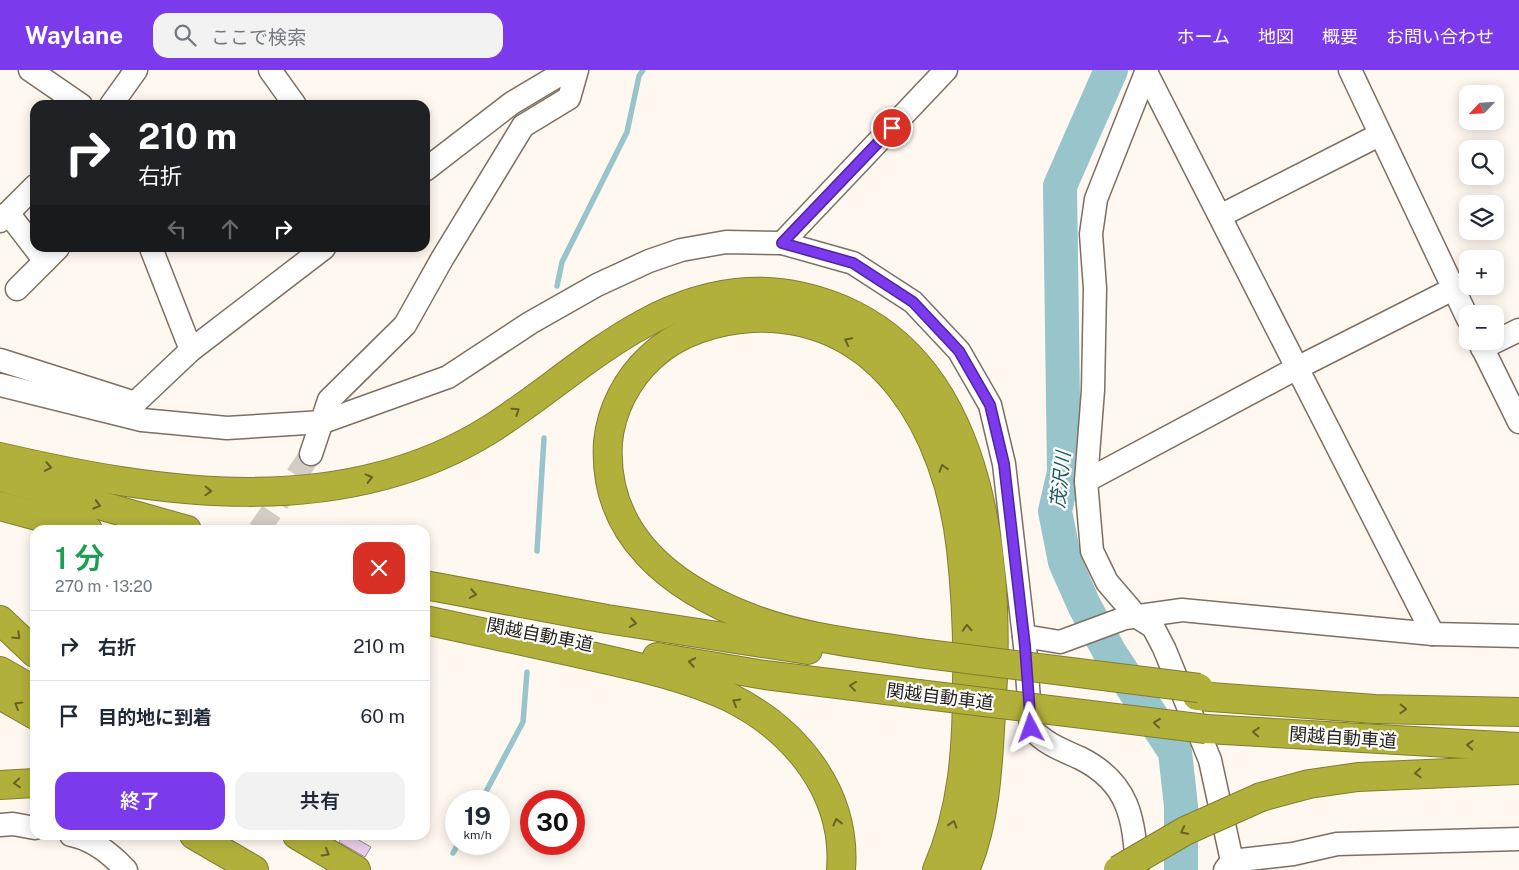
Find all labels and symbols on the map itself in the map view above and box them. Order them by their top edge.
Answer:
north arrow [1459,85,1504,130]
pin [871,107,913,149]
one-way arrow [845,337,854,347]
one-way arrow [511,408,520,417]
water label: 茂沢川 [1046,449,1074,510]
one-way arrow [43,462,52,472]
one-way arrow [939,464,949,472]
one-way arrow [365,473,374,484]
one-way arrow [204,485,212,496]
one-way arrow [93,499,101,509]
one-way arrow [468,588,477,599]
street label: 関越自動車道 [485,614,595,655]
one-way arrow [628,617,637,627]
one-way arrow [962,624,973,632]
one-way arrow [12,630,21,639]
one-way arrow [687,658,696,668]
street label: 関越自動車道 [885,680,995,714]
one-way arrow [848,681,856,692]
one-way arrow [732,698,741,708]
one-way arrow [14,701,23,711]
position arrow [1004,701,1056,753]
one-way arrow [1399,704,1407,715]
one-way arrow [1153,718,1161,729]
street label: 関越自動車道 [1288,723,1398,752]
one-way arrow [1251,727,1259,738]
one-way arrow [1466,740,1474,751]
one-way arrow [1414,768,1422,779]
one-way arrow [13,777,21,788]
speed limit sign: 30 [520,790,585,855]
one-way arrow [832,817,843,826]
one-way arrow [948,821,958,829]
one-way arrow [1181,825,1190,835]
one-way arrow [321,846,330,856]

